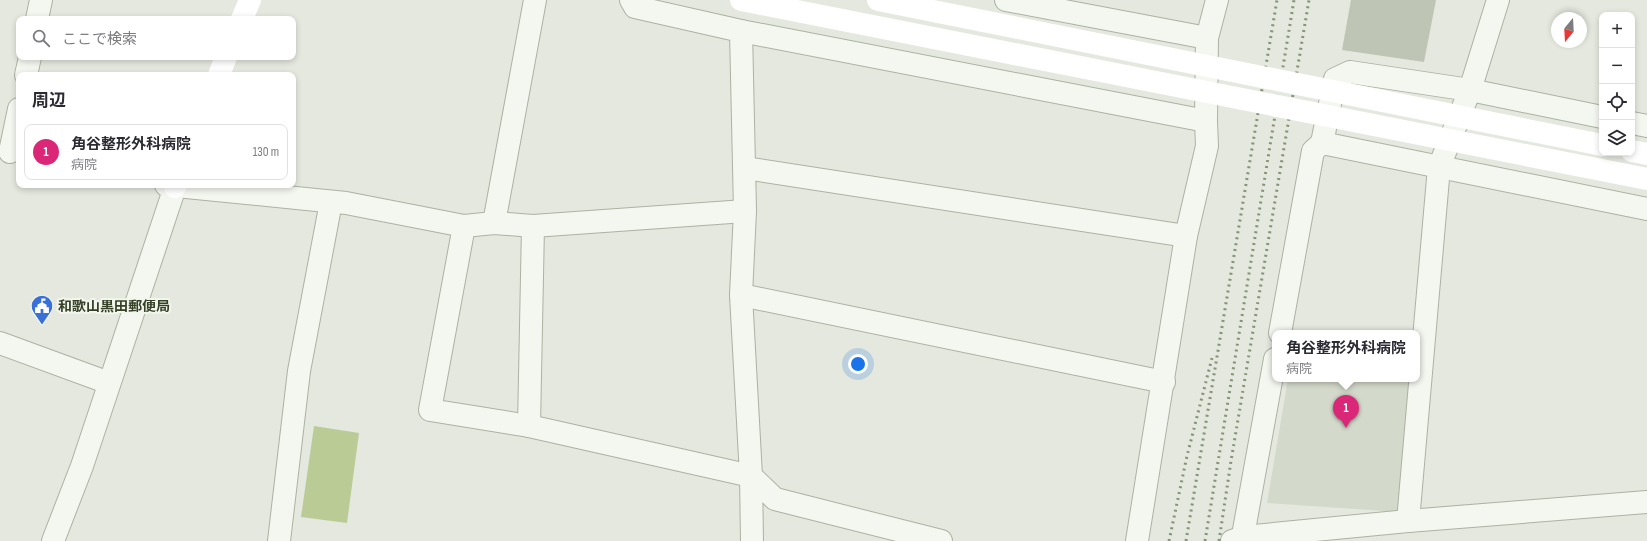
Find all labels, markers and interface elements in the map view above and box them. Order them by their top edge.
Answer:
north arrow [1551,12,1587,48]
map controls [1599,12,1635,156]
button: + [1599,12,1635,48]
search box [16,16,296,60]
icon: search [30,27,52,49]
text: ここで検索 [62,30,137,49]
button: − [1599,48,1635,84]
button: locate [1599,84,1635,120]
text: 周辺 [32,91,66,111]
button: layers [1599,120,1635,156]
text: 角谷整形外科病院 [71,135,191,154]
text: 1 [43,144,49,160]
text: 130 m [253,144,279,160]
text: 病院 [71,157,97,173]
public building icon: 和歌山黒田郵便局 [29,293,55,326]
place label: 和歌山黒田郵便局 [58,298,170,315]
popup [1272,330,1420,382]
text: 角谷整形外科病院 [1286,339,1406,358]
your location [848,354,868,374]
text: 病院 [1286,361,1312,377]
pin: 1 [1333,395,1359,428]

